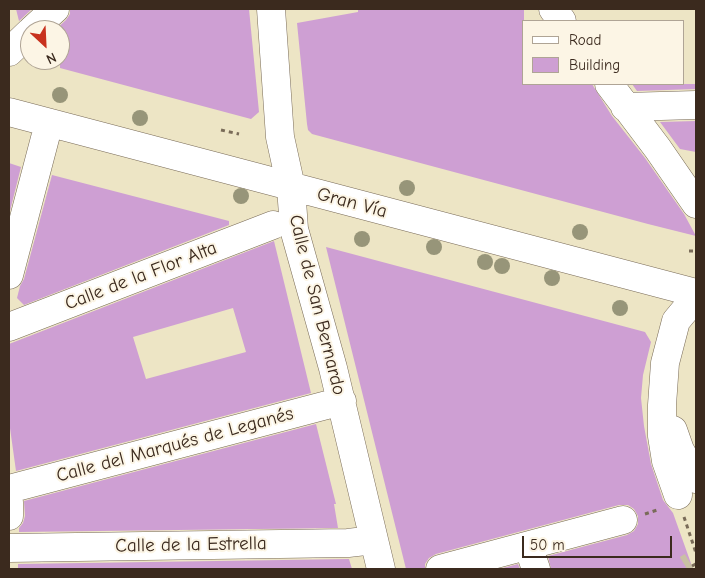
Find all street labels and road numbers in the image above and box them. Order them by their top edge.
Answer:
street label: Gran Vía [314,183,390,223]
street label: Calle de San Bernardo [284,212,350,398]
street label: Calle de la Flor Alta [62,237,220,315]
street label: Calle del Marqués de Leganés [54,402,296,488]
street label: Calle de la Estrella [115,532,267,558]

